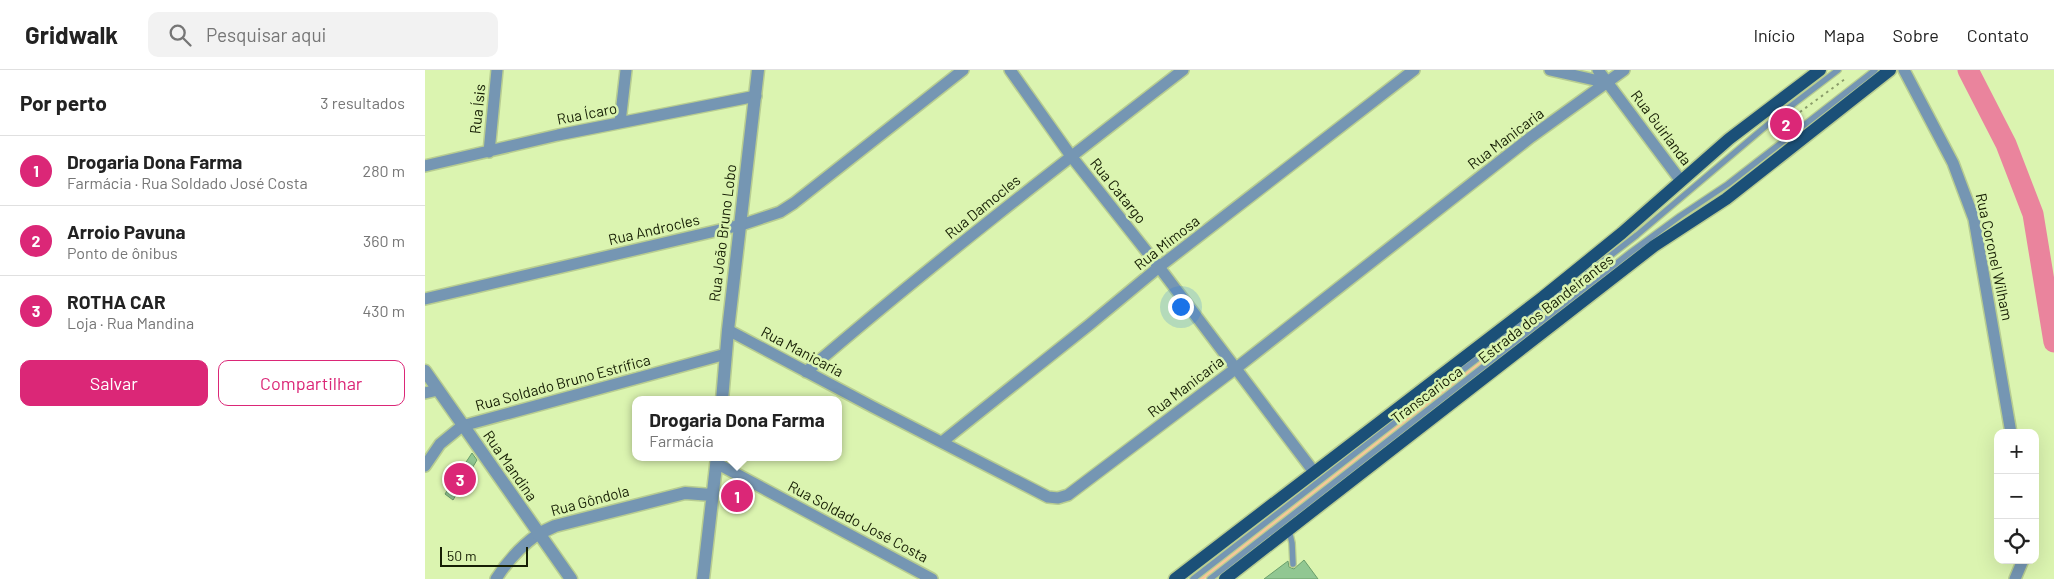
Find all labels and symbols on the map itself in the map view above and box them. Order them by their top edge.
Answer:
street label: Rua Ísis [465,83,489,135]
street label: Rua Guirlanda [1628,86,1696,168]
street label: Rua Ícaro [555,98,618,128]
street label: Rua Manicaria [1464,104,1547,173]
pin: 2 [1770,105,1802,143]
street label: Rua Catargo [1087,154,1151,227]
street label: Rua João Bruno Lobo [705,163,739,303]
street label: Rua Damocles [941,170,1024,242]
street label: Rua Coronel Wilham [1973,191,2017,322]
street label: Rua Androcles [606,210,701,248]
street label: Rua Mimosa [1130,211,1203,273]
street label: Estrada dos Bandeirantes [1474,250,1617,367]
your location [1168,294,1194,320]
street label: Rua Manicaria [758,322,847,380]
street label: Rua Soldado Bruno Estrífica [473,350,652,414]
street label: Rua Manicaria [1144,352,1227,421]
street label: Transcarioca [1387,362,1466,427]
street label: Rua Mandina [480,427,542,504]
pin: 3 [444,460,476,498]
pin: 1 [721,477,753,515]
street label: Rua Soldado José Costa [785,477,932,566]
street label: Rua Gôndola [548,481,631,519]
scale bar [440,544,527,567]

